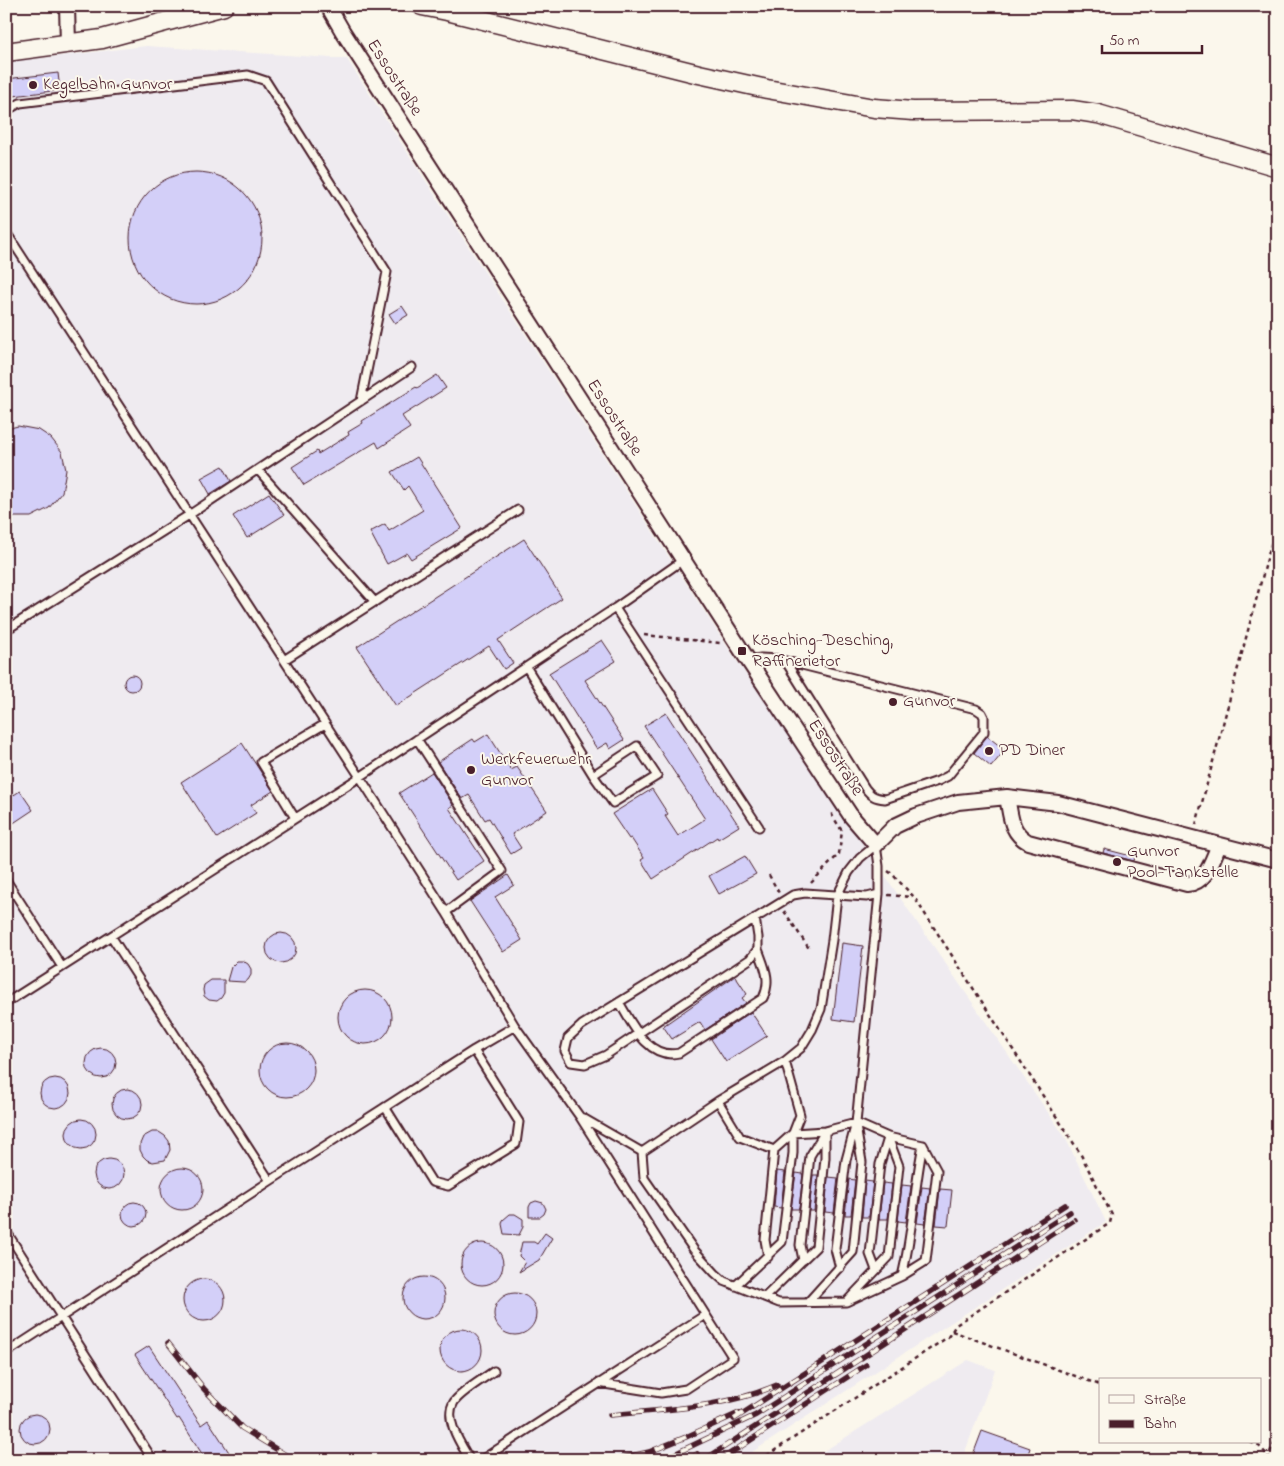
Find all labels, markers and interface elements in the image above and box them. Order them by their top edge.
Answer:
scale bar [1102,22,1202,54]
text: 50 m [1109,30,1140,52]
street label: Essostraße [360,35,429,122]
place label: Kegelbahn Gunvor [43,72,173,99]
marker: Kegelbahn Gunvor [27,79,39,91]
street label: Essostraße [580,375,649,462]
place label: Kösching-Desching, Raffinerietor [752,628,893,675]
marker: Kösching-Desching, Raffinerietor [736,645,748,657]
place label: Gunvor [903,689,956,715]
marker: Gunvor [887,696,899,708]
street label: Essostraße [801,715,870,802]
place label: PD Diner [999,738,1065,764]
marker: PD Diner [983,745,995,757]
place label: Werkfeuerwehr Gunvor [481,747,591,794]
marker: Werkfeuerwehr Gunvor [465,764,477,776]
place label: Gunvor Pool-Tankstelle [1127,839,1239,886]
marker: Gunvor Pool-Tankstelle [1111,856,1123,868]
legend [1099,1378,1262,1444]
text: Straße [1144,1389,1186,1411]
text: Bahn [1143,1413,1177,1435]

